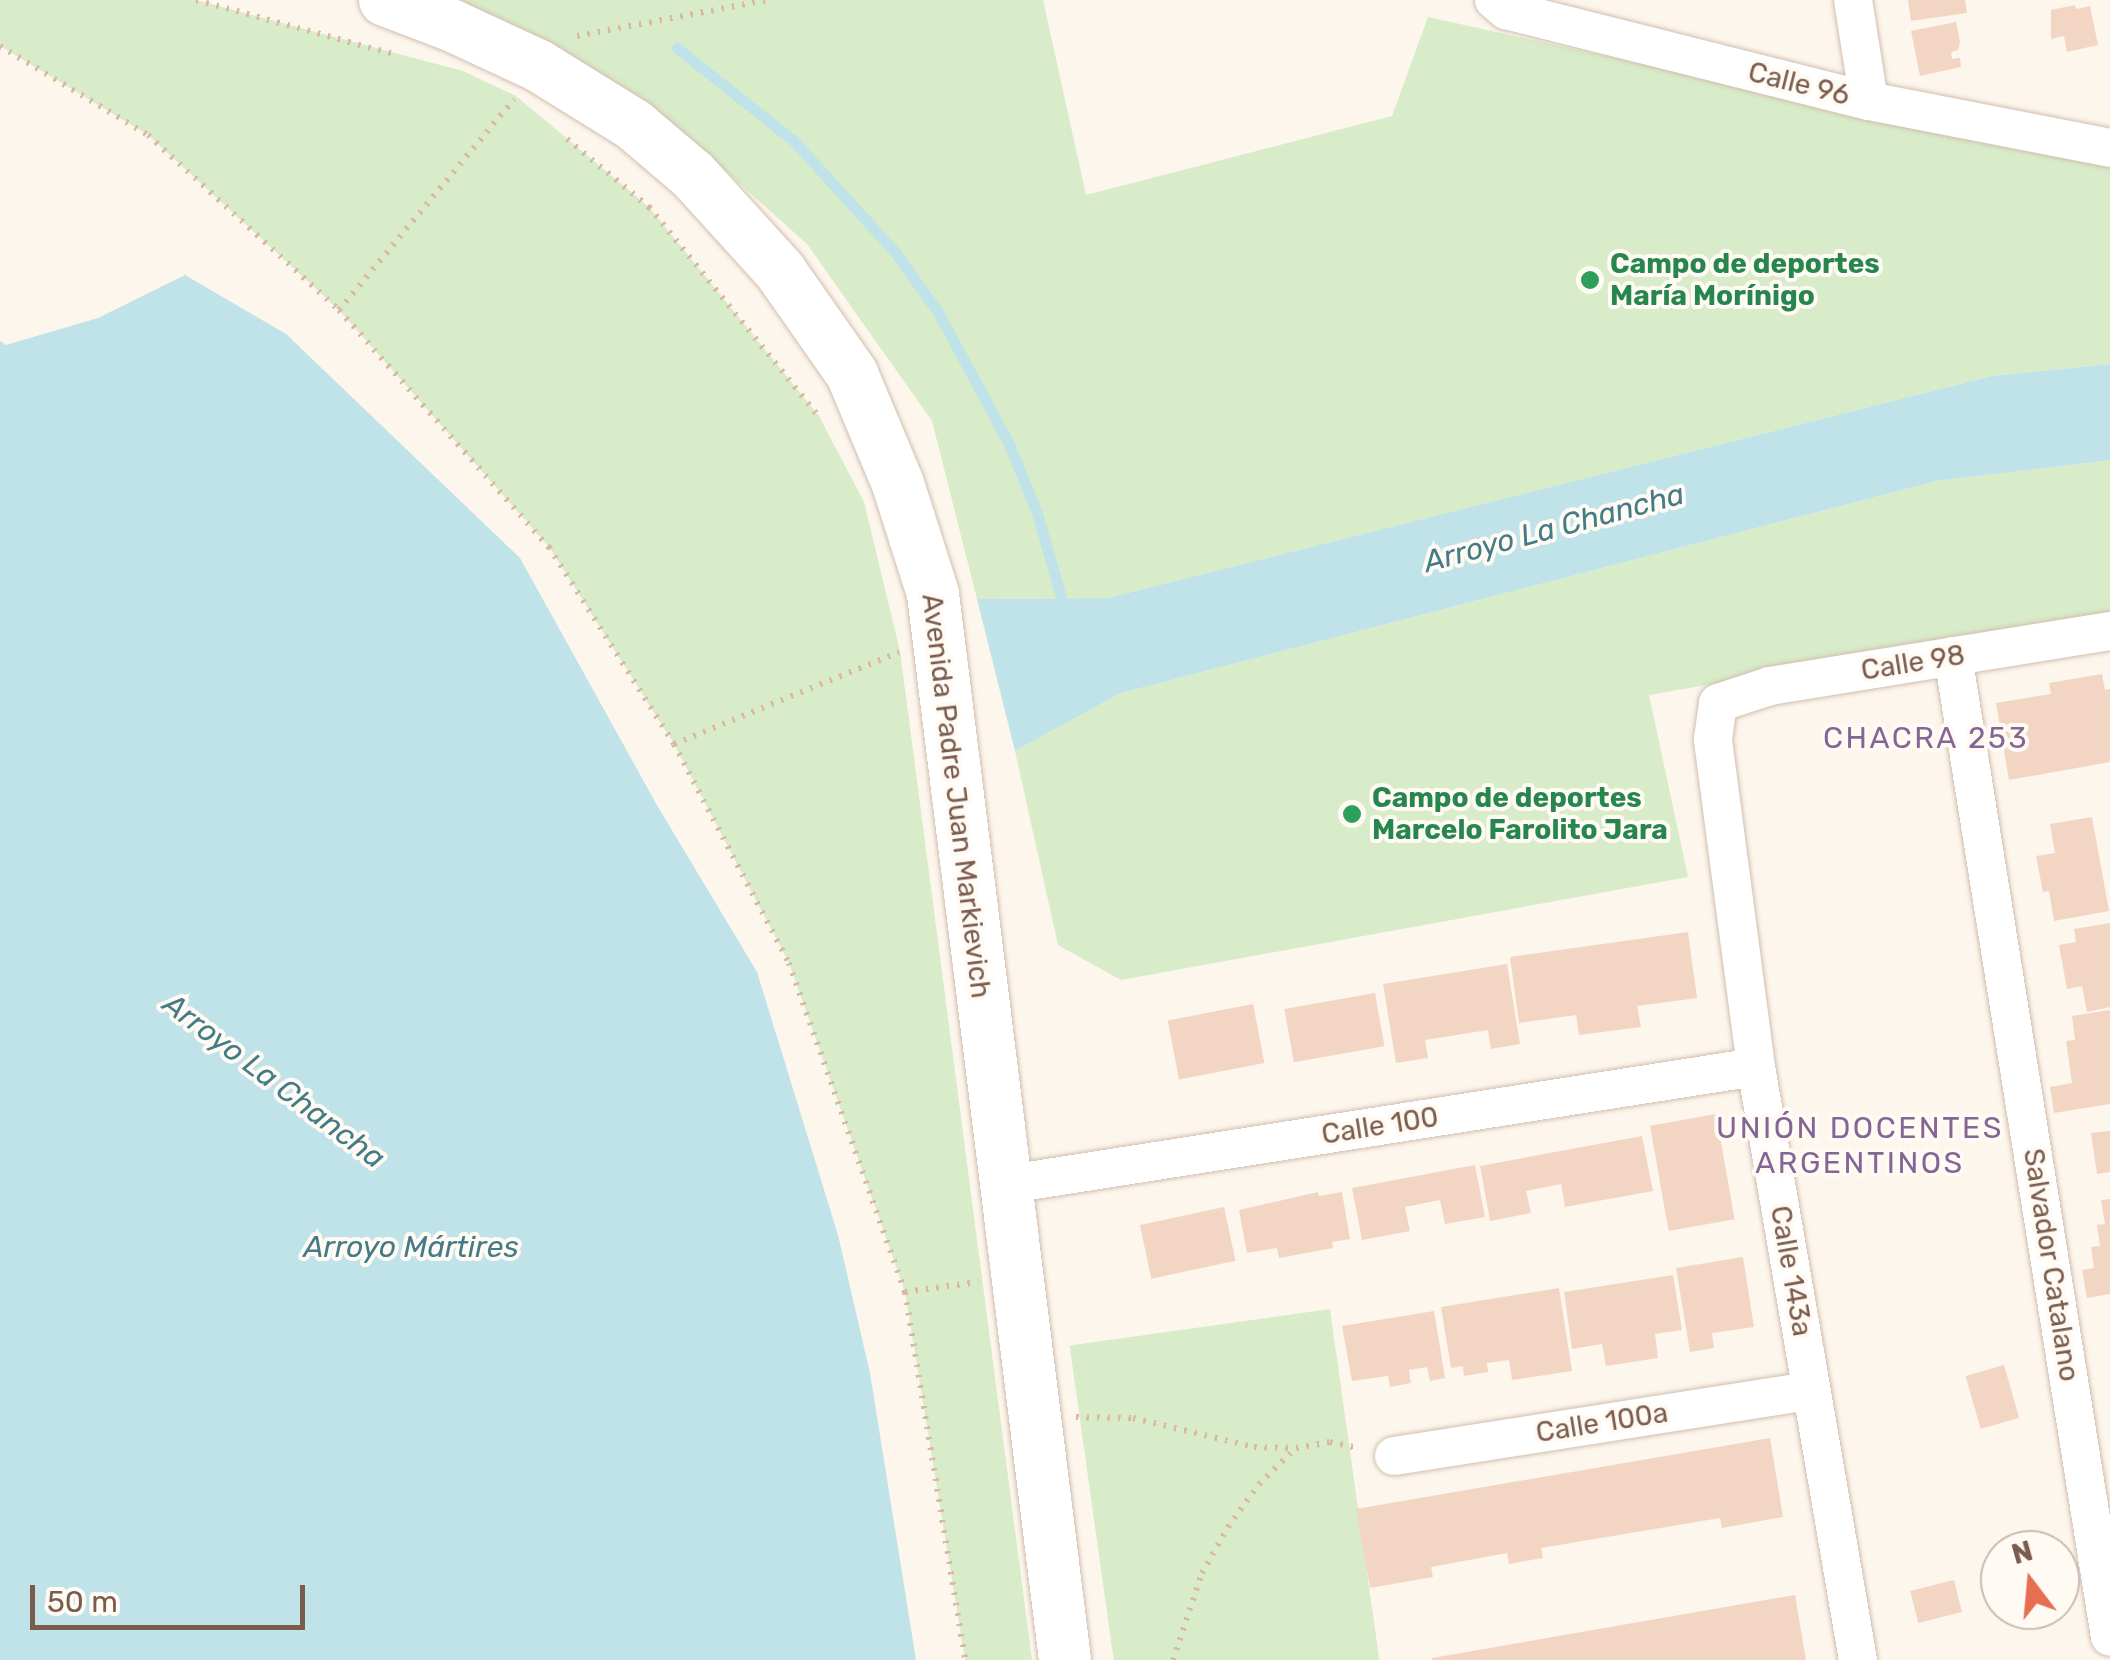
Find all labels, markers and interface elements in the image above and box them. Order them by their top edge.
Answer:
street label: Calle 96 [1745,55,1853,113]
place label: Campo de deportes María Morínigo [1610,247,1880,313]
marker: Campo de deportes María Morínigo [1579,269,1601,291]
water label: Arroyo La Chancha [1420,476,1688,580]
street label: Avenida Padre Juan Markievich [915,592,997,1000]
street label: Calle 98 [1859,638,1967,688]
district label: CHACRA 253 [1823,720,2029,756]
place label: Campo de deportes Marcelo Farolito Jara [1372,781,1668,847]
marker: Campo de deportes Marcelo Farolito Jara [1341,803,1363,825]
water label: Arroyo La Chancha [156,986,392,1176]
street label: Calle 100 [1319,1100,1441,1152]
district label: UNIÓN DOCENTES ARGENTINOS [1716,1110,2004,1180]
street label: Salvador Catalano [2016,1146,2086,1384]
street label: Calle 143a [1763,1203,1819,1339]
water label: Arroyo Mártires [303,1229,519,1265]
street label: Calle 100a [1534,1396,1670,1450]
north arrow [1980,1530,2080,1630]
text: N [2008,1534,2036,1571]
scale bar [35,1565,310,1627]
text: 50 m [47,1584,118,1620]

